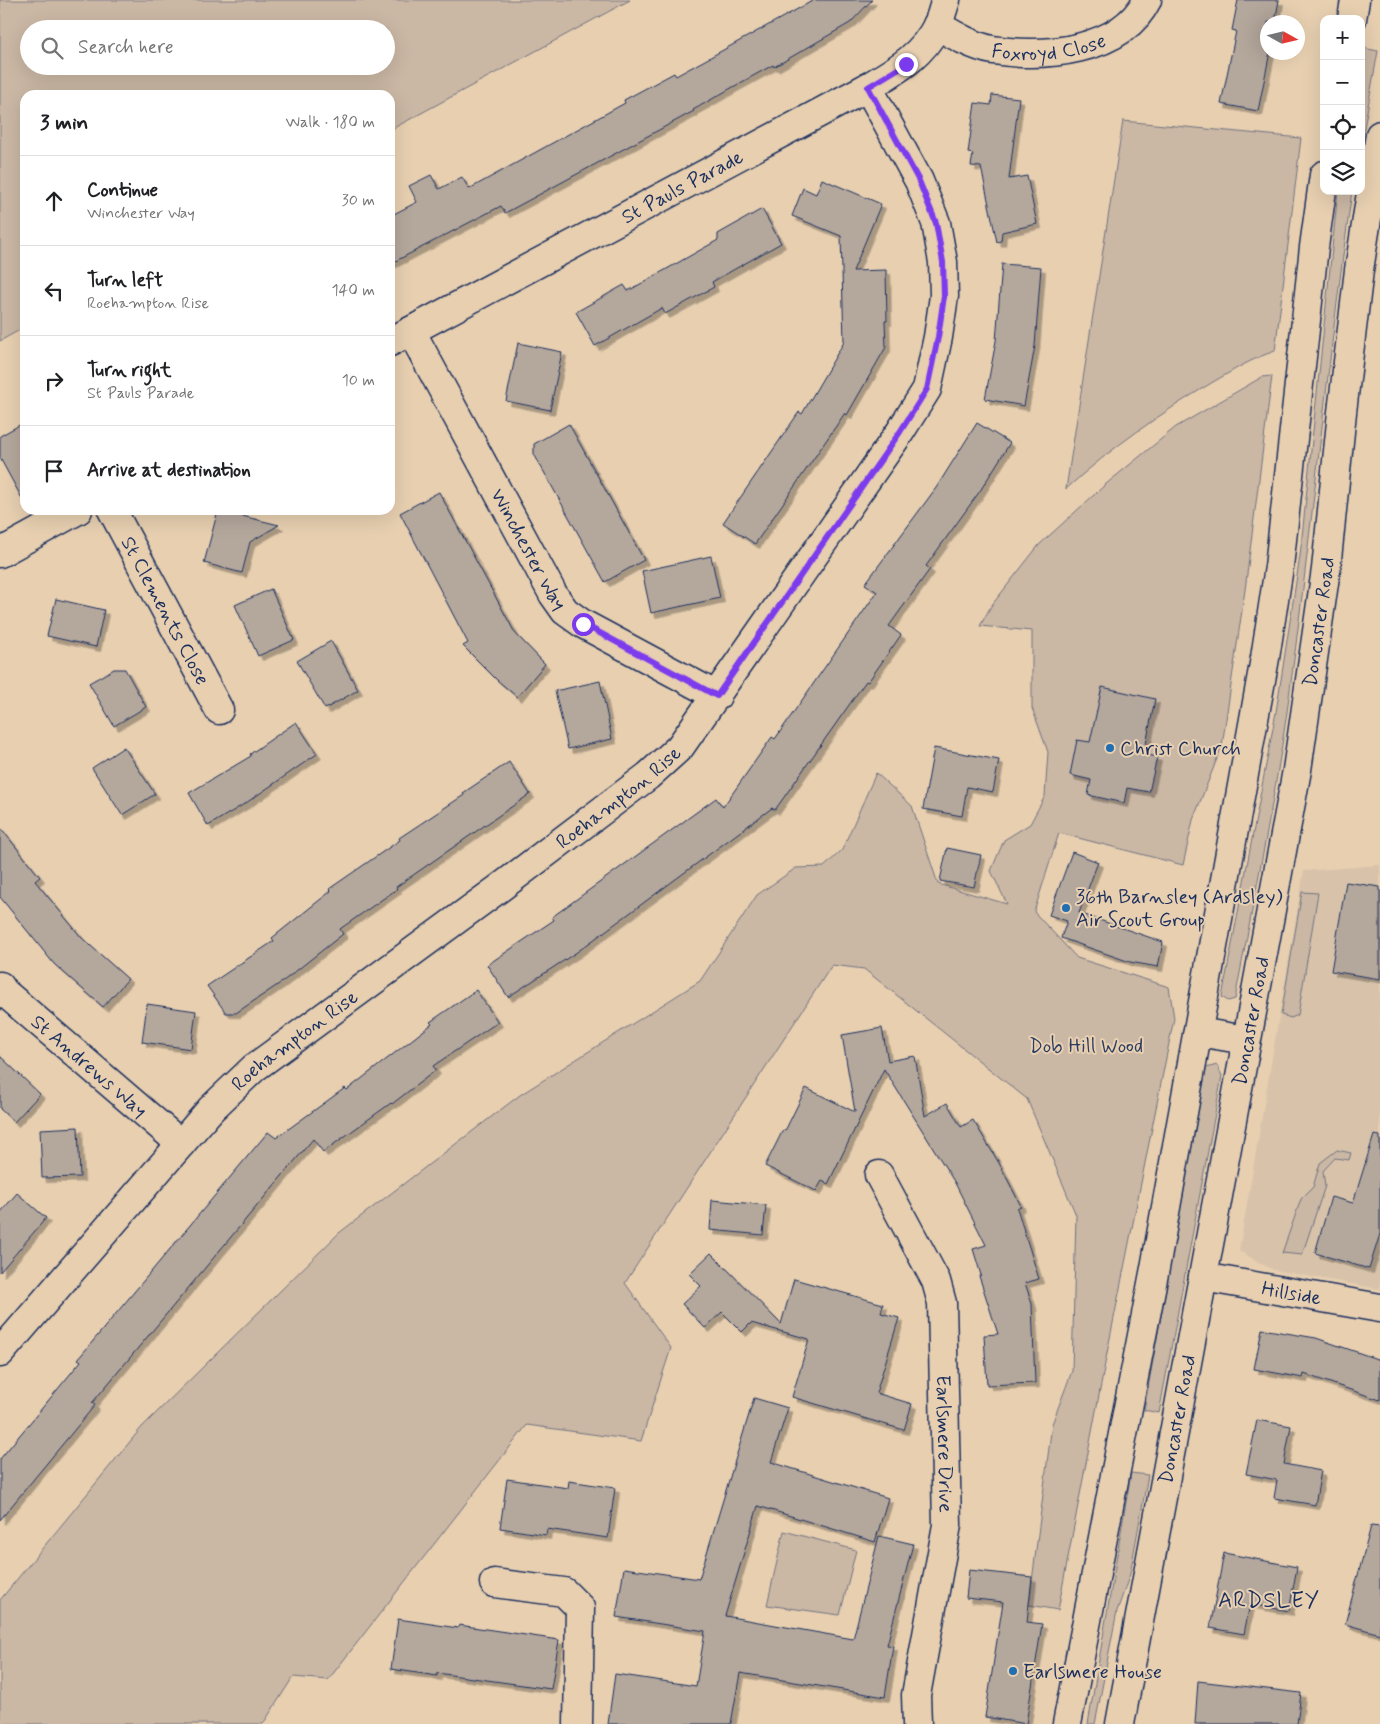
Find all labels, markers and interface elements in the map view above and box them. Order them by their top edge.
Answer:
north arrow [1260,15,1305,60]
map controls [1320,15,1365,195]
button: + [1320,15,1365,60]
search box [20,20,395,75]
street label: Foxroyd Close [990,28,1110,68]
icon: search [38,34,66,62]
text: Search here [78,35,174,60]
route end [895,53,918,76]
button: − [1320,60,1365,105]
button: locate [1320,105,1365,150]
text: 3 min [40,109,88,137]
text: Walk · 180 m [286,112,375,133]
street label: St Pauls Parade [617,144,748,231]
button: layers [1320,150,1365,195]
text: Continue [87,178,158,203]
icon: ahead [40,187,68,215]
text: 30 m [342,190,375,211]
text: Winchester Way [87,203,195,224]
text: Turn left [87,268,163,293]
icon: left [40,277,68,305]
text: 140 m [331,280,375,301]
text: Roehampton Rise [87,293,209,314]
text: Turn right [87,358,171,383]
icon: right [40,367,68,395]
text: 10 m [342,370,375,391]
text: St Pauls Parade [87,383,194,404]
icon: arrive [40,457,68,485]
text: Arrive at destination [87,458,251,483]
street label: Winchester Way [484,484,572,616]
street label: St Clements Close [114,532,215,690]
street label: Doncaster Road [1297,556,1342,689]
route start [572,613,595,636]
place label: Christ Church [1120,736,1241,763]
street label: Roehampton Rise [551,740,688,856]
marker: Christ Church [1104,742,1116,754]
place label: 36th Barnsley (Ardsley) Air Scout Group [1076,884,1283,934]
marker: 36th Barnsley (Ardsley) Air Scout Group [1060,902,1072,914]
street label: Doncaster Road [1227,955,1277,1088]
street label: Roehampton Rise [226,984,364,1098]
street label: St Andrews Way [25,1009,153,1124]
park label: Dob Hill Wood [1029,1033,1143,1060]
street label: Hillside [1259,1276,1323,1312]
street label: Doncaster Road [1153,1353,1203,1486]
street label: Earlsmere Drive [929,1375,959,1513]
district label: ARDSLEY [1218,1587,1320,1615]
place label: Earlsmere House [1023,1659,1162,1686]
marker: Earlsmere House [1007,1665,1019,1677]

